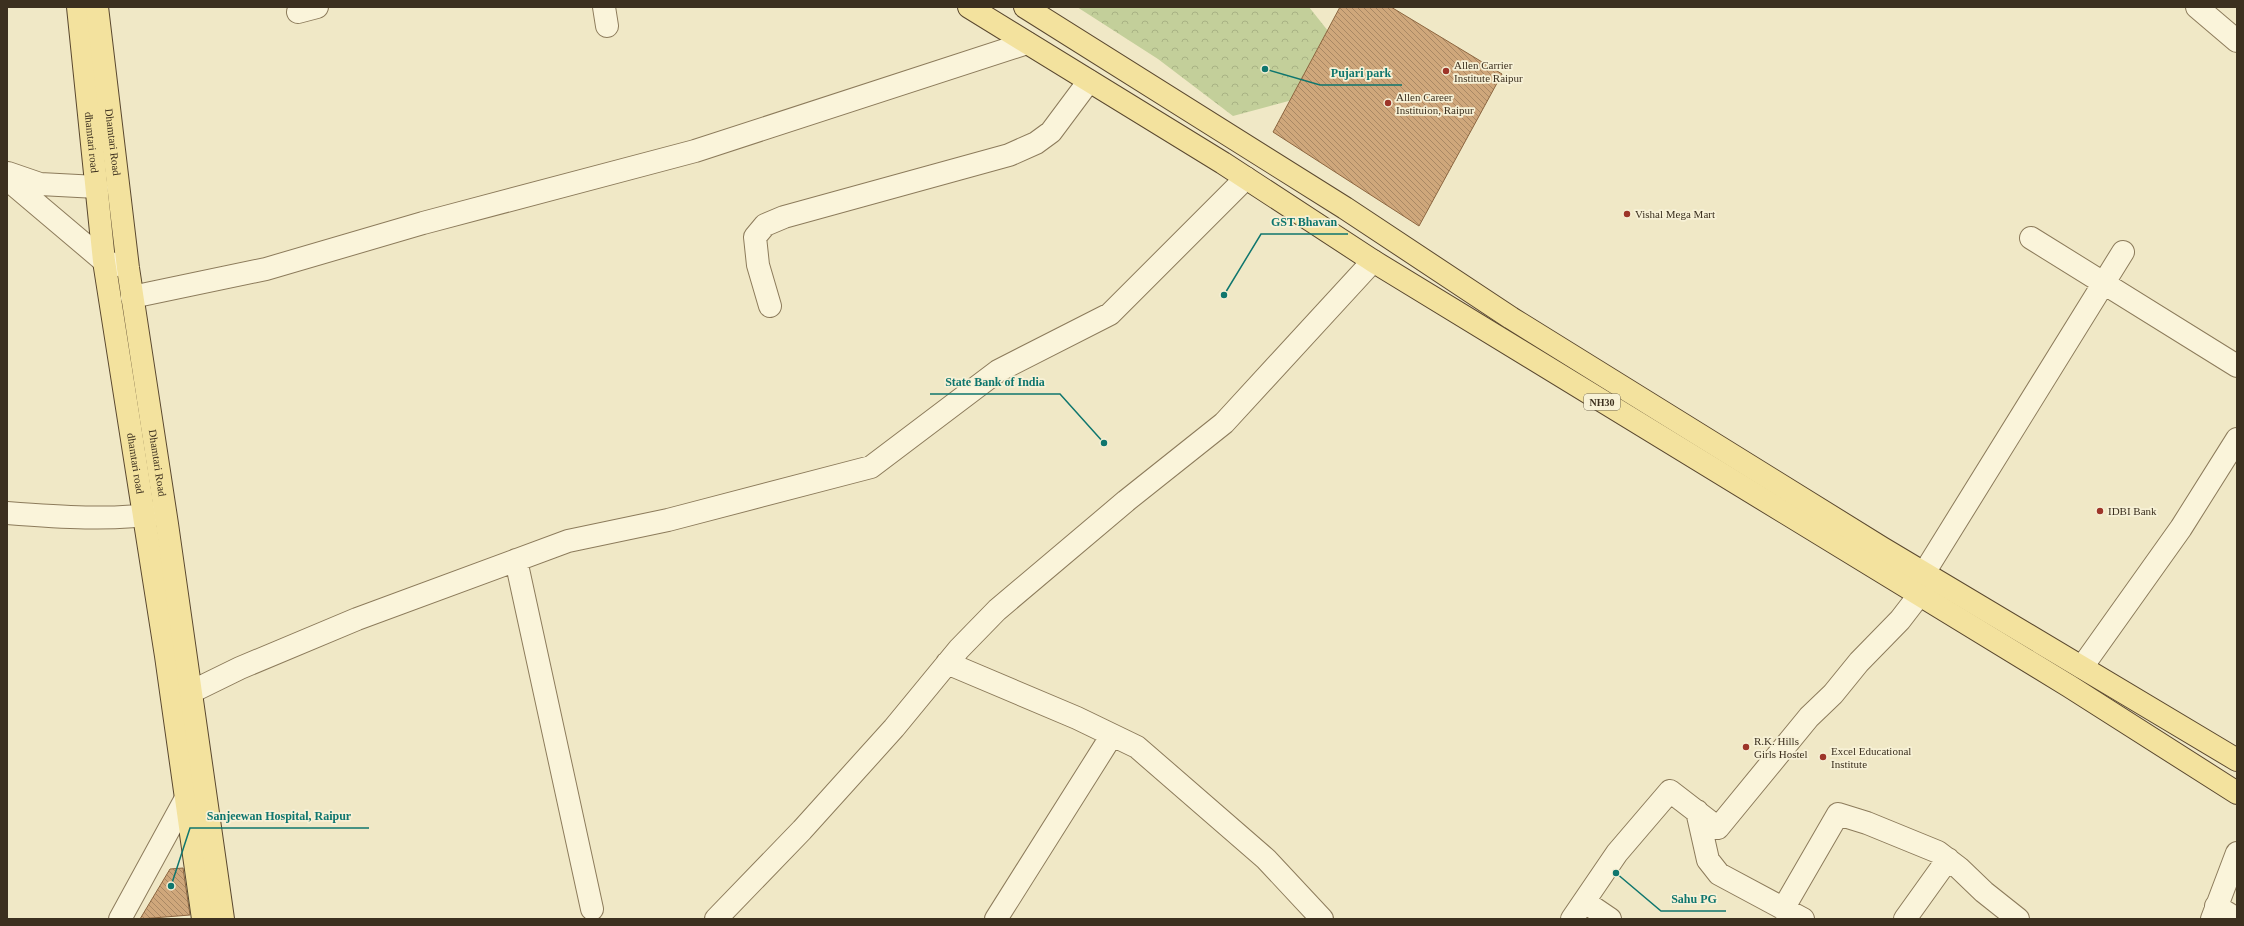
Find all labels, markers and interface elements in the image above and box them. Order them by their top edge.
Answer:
place label: Allen Carrier Institute Raipur [1454,59,1523,84]
callout: Pujari park [1320,61,1402,85]
text: Pujari park [1331,66,1391,80]
marker: Allen Carrier Institute Raipur [1441,66,1451,76]
place label: Allen Career Instituion, Raipur [1396,91,1474,116]
marker: Allen Career Instituion, Raipur [1383,98,1393,108]
street label: Dhamtari Road [103,108,123,177]
street label: dhamtari road [83,111,101,174]
place label: Vishal Mega Mart [1635,208,1715,220]
marker: Vishal Mega Mart [1622,209,1632,219]
callout: GST Bhavan [1261,210,1348,234]
text: GST Bhavan [1271,215,1337,229]
callout: State Bank of India [930,370,1060,394]
text: State Bank of India [945,375,1045,389]
road number: NH30 [1584,394,1620,410]
street label: Dhamtari Road [147,429,169,498]
street label: dhamtari road [125,432,147,495]
place label: IDBI Bank [2108,505,2157,517]
marker: IDBI Bank [2095,506,2105,516]
place label: R.K. Hills Girls Hostel [1754,735,1807,760]
marker: R.K. Hills Girls Hostel [1741,742,1751,752]
place label: Excel Educational Institute [1831,745,1911,770]
marker: Excel Educational Institute [1818,752,1828,762]
callout: Sanjeewan Hospital, Raipur [190,804,369,828]
text: Sanjeewan Hospital, Raipur [207,809,352,823]
callout: Sahu PG [1661,887,1726,911]
text: Sahu PG [1671,892,1717,906]

